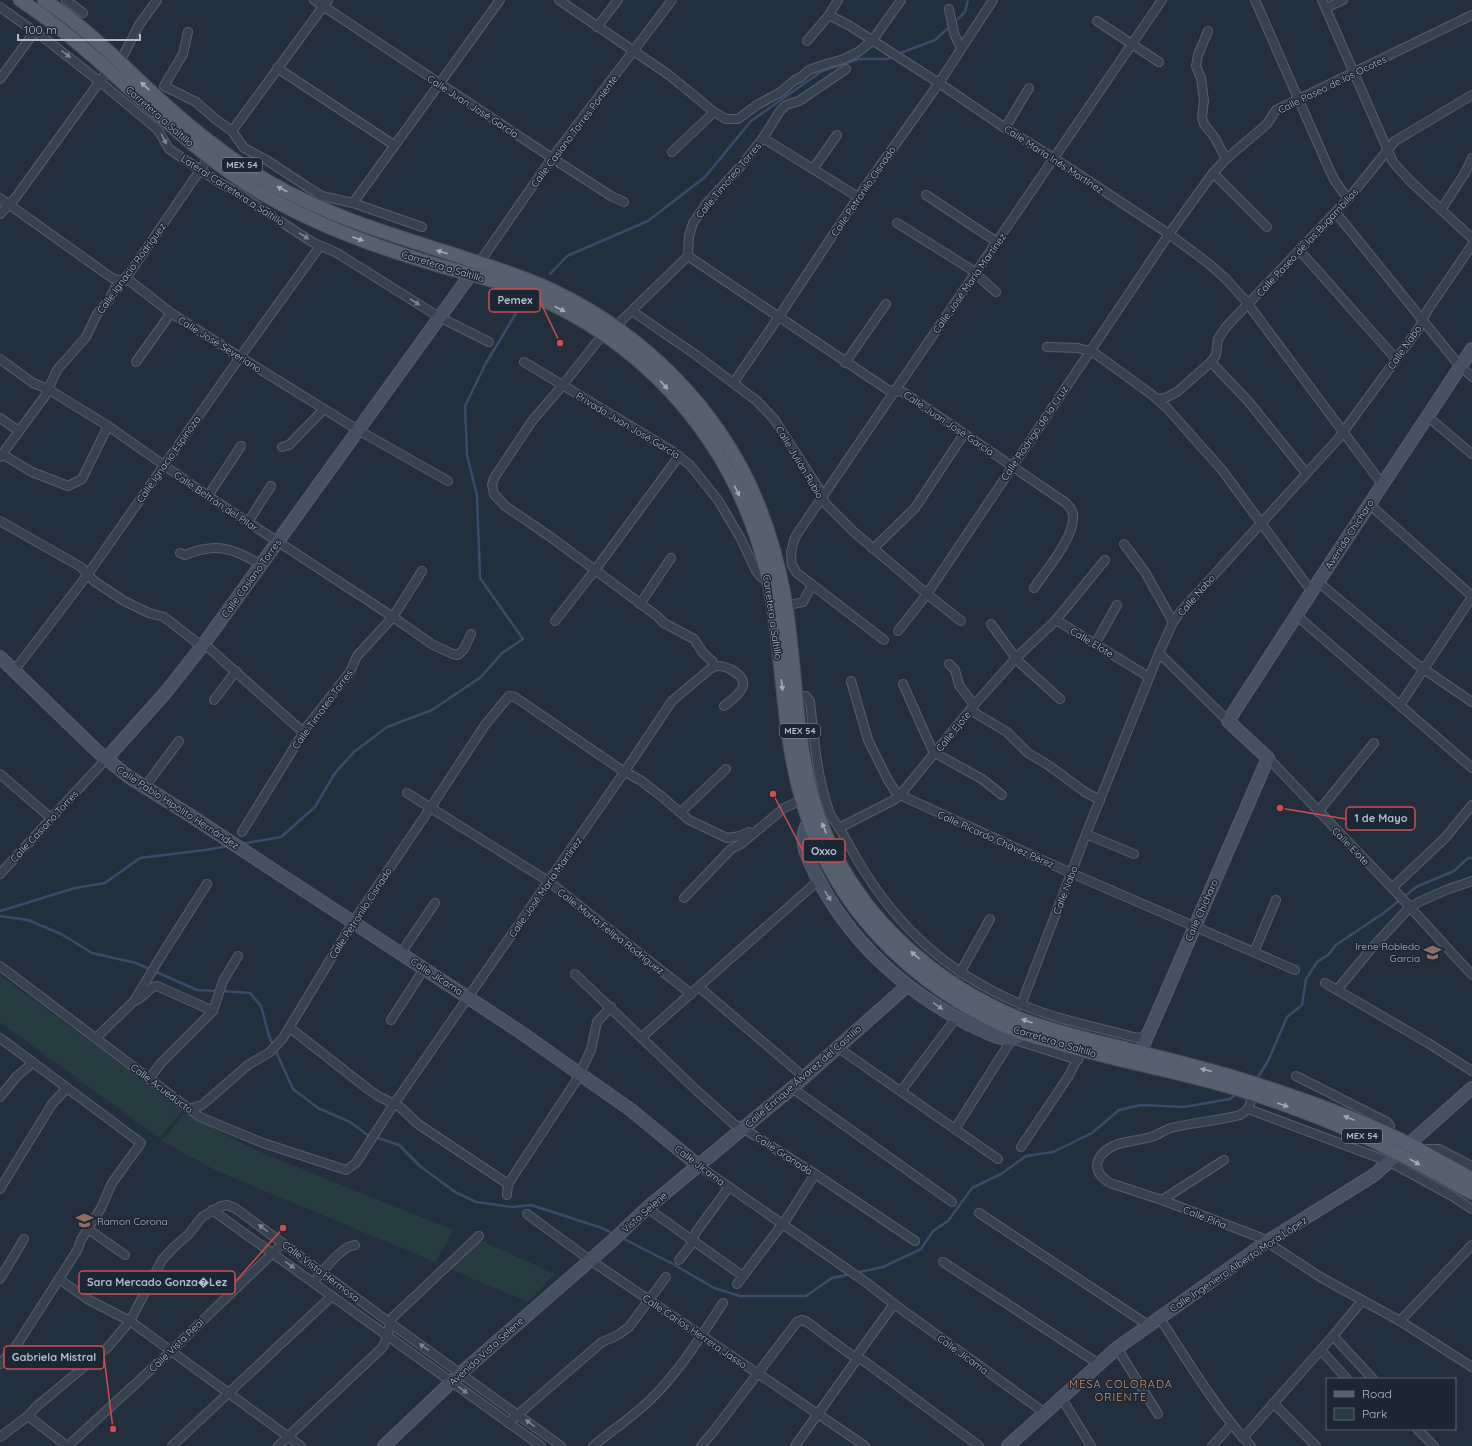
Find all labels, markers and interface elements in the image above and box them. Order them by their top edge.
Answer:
scale bar [18,16,140,42]
text: 100 m [24,22,57,37]
one-way arrow [60,50,71,59]
street label: Calle Paseo de los Ocotes [1276,52,1389,116]
street label: Calle Juan José García [425,72,521,141]
street label: Calle Casiano Torres Poniente [528,72,621,190]
one-way arrow [140,81,150,91]
street label: Carretera a Saltillo [123,83,196,150]
street label: Calle María Inés Martínez [1002,122,1106,197]
one-way arrow [160,133,167,145]
street label: Calle Timoteo Torres [693,139,764,221]
street label: Calle Petronilo Cisnado [828,144,899,239]
street label: Lateral Carretera a Saltillo [178,152,287,229]
road number: MEX 54 [222,158,262,172]
street label: Calle Paseo de las Bugambilias [1254,185,1361,299]
one-way arrow [276,186,288,192]
street label: Calle Ignacio Rodríguez [94,220,169,316]
street label: Calle José María Martínez [930,231,1009,336]
one-way arrow [298,233,309,240]
one-way arrow [352,236,364,242]
street label: Carretera a Saltillo [400,248,486,285]
one-way arrow [436,249,448,255]
callout: Pemex [489,289,540,312]
text: Pemex [497,293,533,307]
one-way arrow [410,298,420,306]
one-way arrow [554,306,565,312]
street label: Calle José Severiano [175,313,264,375]
street label: Calle Nabo [1384,323,1424,372]
one-way arrow [659,380,668,389]
street label: Calle Rodrigo de la Cruz [998,383,1071,483]
street label: Calle Juan José García [901,388,996,459]
street label: Privada Juan José García [573,389,682,462]
street label: Calle Ignacio Espinoza [133,413,203,505]
street label: Calle Julián Rubio [773,424,826,501]
street label: Calle Beltrán del Pilar [171,468,260,534]
one-way arrow [734,486,740,497]
street label: Avenida Chícharo [1322,497,1377,572]
street label: Calle Casiano Torres [218,536,285,620]
street label: Calle Nabo [1175,572,1218,619]
street label: Carretera a Saltillo [760,574,785,661]
street label: Calle Elote [1068,624,1116,661]
street label: Calle Timoteo Torres [289,667,356,752]
one-way arrow [779,679,786,691]
street label: Calle Ejote [933,708,974,754]
road number: MEX 54 [780,724,820,738]
street label: Calle Pablo Hipólito Hernández [114,763,242,852]
street label: Calle Casiano Torres [7,787,81,865]
callout: 1 de Mayo [1346,807,1415,830]
street label: Calle Ricardo Chávez Pérez [936,808,1056,871]
text: 1 de Mayo [1354,811,1408,825]
one-way arrow [820,822,826,834]
street label: Calle Elote [1329,824,1372,869]
street label: Calle José María Martínez [506,835,585,940]
callout: Oxxo [803,839,845,862]
text: Oxxo [811,844,837,858]
street label: Calle Nabo [1050,864,1081,916]
street label: Calle Petronilo Cisnado [326,865,395,961]
street label: Calle Chícharo [1182,877,1221,943]
street label: Calle María Felipa Rodríguez [555,886,667,977]
one-way arrow [824,891,832,901]
place label: Irene Robledo Garcia [1355,940,1420,965]
school or university icon: Irene Robledo Garcia [1423,942,1443,962]
one-way arrow [910,950,921,959]
street label: Calle Jícama [408,955,465,998]
one-way arrow [933,1002,944,1010]
one-way arrow [1020,1017,1032,1023]
street label: Calle Enrique Álvarez del Castillo [743,1022,864,1130]
street label: Carretera a Saltillo [1012,1023,1098,1060]
street label: Calle Acueducto [128,1061,196,1116]
one-way arrow [1200,1066,1212,1072]
one-way arrow [1277,1102,1289,1108]
one-way arrow [1344,1115,1355,1121]
road number: MEX 54 [1342,1129,1382,1143]
street label: Calle Granada [752,1131,815,1178]
street label: Calle Jícama [672,1142,727,1189]
one-way arrow [1409,1159,1421,1165]
street label: Vista Selene [619,1189,670,1236]
street label: Calle Piña [1181,1203,1228,1232]
school or university icon: Ramon Corona [74,1211,94,1231]
street label: Calle Ingeniero Alberto Mora López [1167,1213,1309,1315]
place label: Ramon Corona [97,1215,168,1228]
one-way arrow [258,1224,269,1232]
street label: Calle Vista Hermosa [279,1238,362,1305]
one-way arrow [284,1261,295,1270]
callout: Sara Mercado Gonza�Lez [79,1271,235,1294]
text: Sara Mercado Gonza�Lez [87,1275,228,1289]
street label: Calle Carlos Herrera Jasso [640,1292,749,1371]
street label: Avenida Vista Selene [446,1314,527,1388]
street label: Calle Vista Real [146,1316,207,1375]
street label: Calle Jícama [935,1332,991,1377]
one-way arrow [419,1343,430,1351]
callout: Gabriela Mistral [4,1346,104,1369]
text: Gabriela Mistral [12,1350,96,1364]
district label: MESA COLORADA ORIENTE [1069,1377,1173,1404]
legend [1326,1378,1456,1430]
one-way arrow [458,1386,469,1394]
text: Road [1362,1386,1392,1401]
text: Park [1362,1406,1387,1421]
one-way arrow [524,1419,535,1427]

